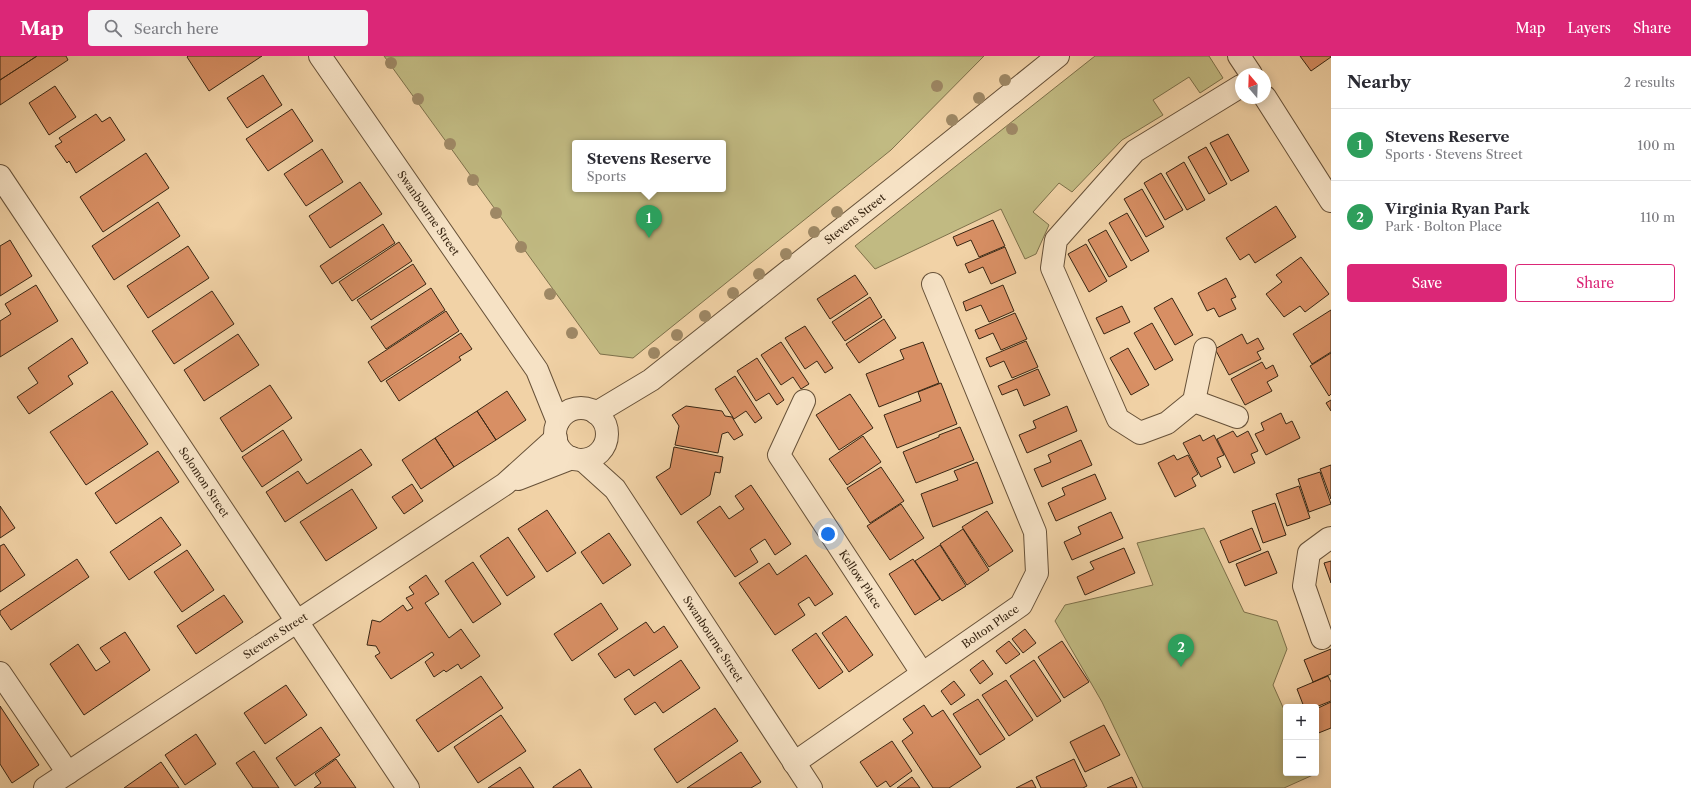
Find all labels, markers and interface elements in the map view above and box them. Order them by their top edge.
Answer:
search box [88,10,368,46]
text: Map [20,17,64,40]
icon: search [102,17,124,39]
text: Search here [134,19,219,38]
text: Map [1515,19,1545,37]
text: Layers [1567,19,1611,37]
text: Share [1633,19,1671,37]
north arrow [1235,68,1271,104]
text: Nearby [1347,72,1411,92]
text: 2 results [1624,74,1675,90]
text: Stevens Reserve [1385,127,1510,146]
text: 1 [1357,137,1363,153]
text: 100 m [1637,137,1675,153]
popup [572,140,726,192]
text: Sports · Stevens Street [1385,146,1523,162]
text: Stevens Reserve [587,149,711,168]
street label: Swanbourne Street [394,168,463,258]
text: Sports [587,168,626,184]
street label: Stevens Street [821,190,888,247]
text: Virginia Ryan Park [1385,199,1530,218]
pin: 1 [636,205,662,238]
text: 2 [1356,209,1364,225]
text: 110 m [1640,209,1675,225]
text: Park · Bolton Place [1385,218,1502,234]
button: Save [1347,264,1507,302]
button: Share [1515,264,1675,302]
street label: Solomon Street [176,444,233,520]
your location [818,524,838,544]
street label: Kellow Place [836,547,885,611]
street label: Swanbourne Street [680,593,747,685]
street label: Bolton Place [959,602,1021,651]
street label: Stevens Street [240,609,310,662]
pin: 2 [1168,634,1194,667]
map controls [1283,704,1319,776]
button: + [1283,704,1319,740]
button: − [1283,740,1319,776]

